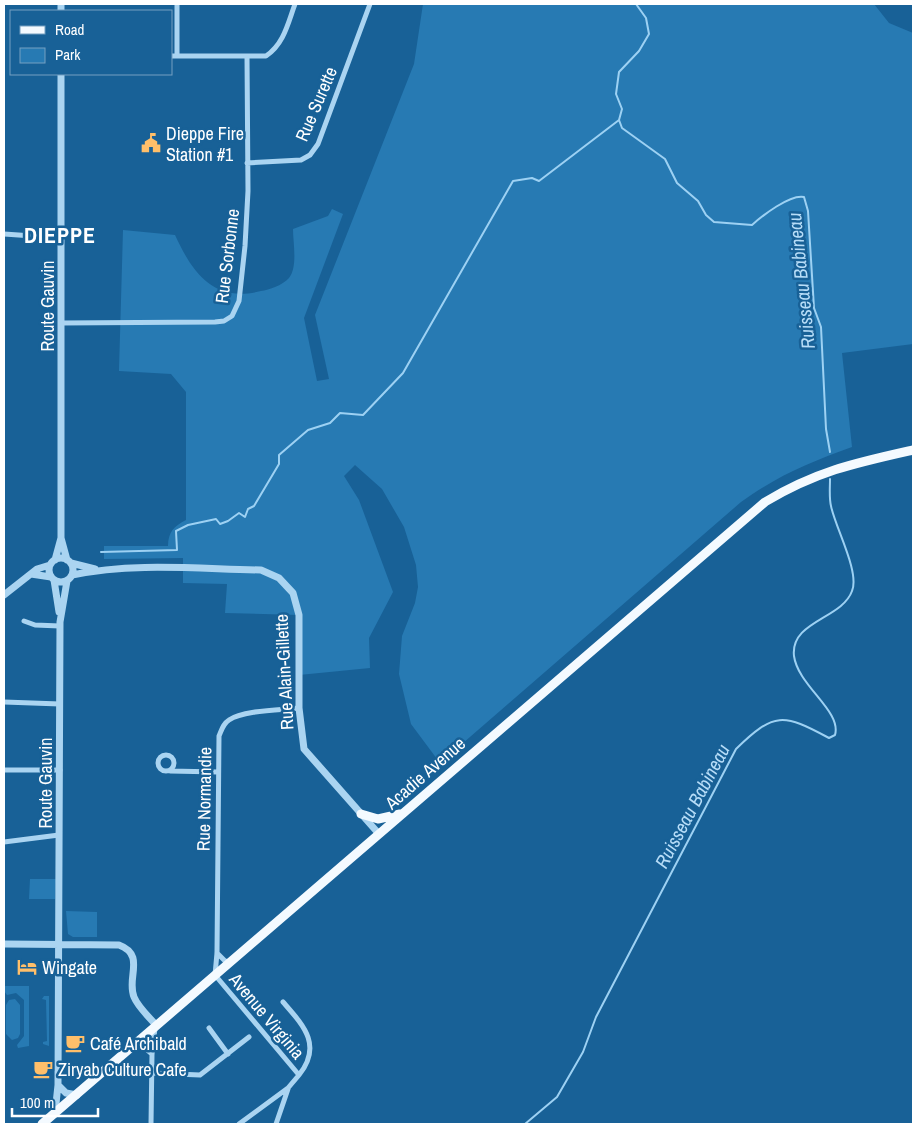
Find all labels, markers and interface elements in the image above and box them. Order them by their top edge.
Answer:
legend [10,10,172,75]
text: Road [55,19,84,40]
text: Park [55,44,81,65]
street label: Rue Surette [289,63,343,145]
place label: Dieppe Fire Station #1 [166,121,244,167]
public building icon: Dieppe Fire Station #1 [140,132,162,154]
street label: Rue Sorbonne [209,207,245,305]
water label: Ruisseau Babineau [781,211,821,350]
district label: DIEPPE [24,220,96,250]
street label: Route Gauvin [35,260,60,352]
street label: Rue Alain-Gillette [268,614,300,730]
street label: Acadie Avenue [379,731,471,816]
street label: Route Gauvin [33,737,58,829]
water label: Ruisseau Babineau [648,739,736,873]
street label: Rue Normandie [191,747,217,851]
place label: Wingate [42,955,97,980]
hotel icon: Wingate [16,956,38,978]
street label: Avenue Virginia [223,967,310,1064]
place label: Café Archibald [90,1031,187,1056]
cafe icon: Café Archibald [64,1032,86,1054]
place label: Ziryab Culture Cafe [58,1057,187,1082]
cafe icon: Ziryab Culture Cafe [32,1058,54,1080]
scale bar [12,1086,99,1118]
text: 100 m [20,1092,54,1113]

